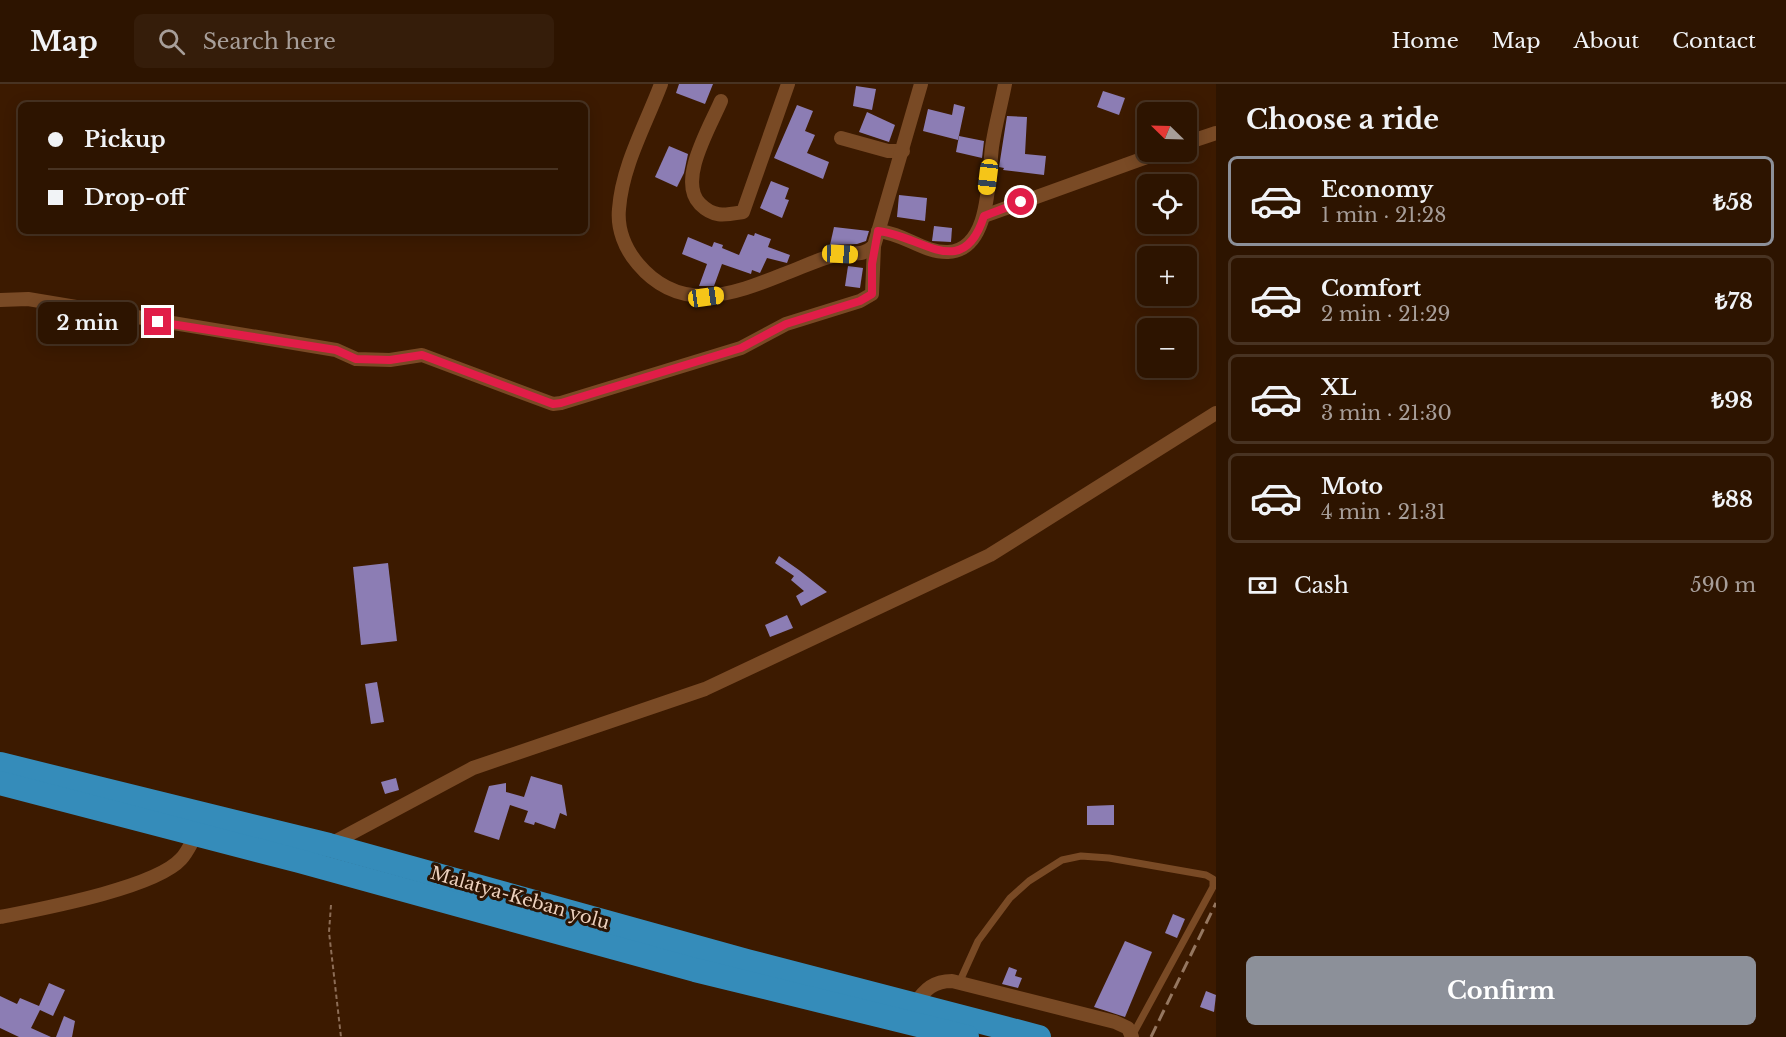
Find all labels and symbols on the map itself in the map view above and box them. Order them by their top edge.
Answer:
north arrow [1137,102,1197,162]
car [977,158,999,196]
route start [1007,188,1034,215]
car [822,244,858,264]
car [687,286,725,308]
callout: 2 min [38,301,137,343]
route end [144,308,171,335]
street label: Malatya-Keban yolu [428,862,612,934]

